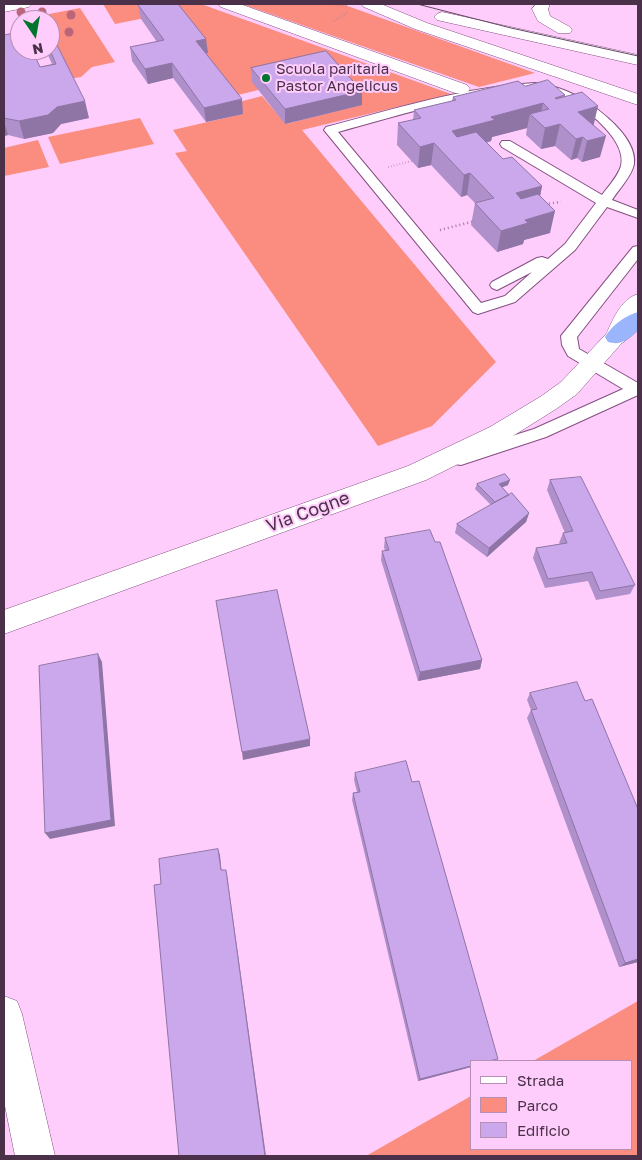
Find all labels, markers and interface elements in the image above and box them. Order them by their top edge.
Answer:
north arrow [10,10,60,60]
text: N [31,40,45,59]
place label: Scuola paritaria Pastor Angelicus [276,60,398,95]
marker: Scuola paritaria Pastor Angelicus [260,72,272,84]
street label: Via Cogne [263,487,353,537]
legend [470,1060,632,1150]
text: Strada [517,1071,564,1089]
text: Parco [517,1096,558,1114]
text: Edificio [517,1121,570,1139]

